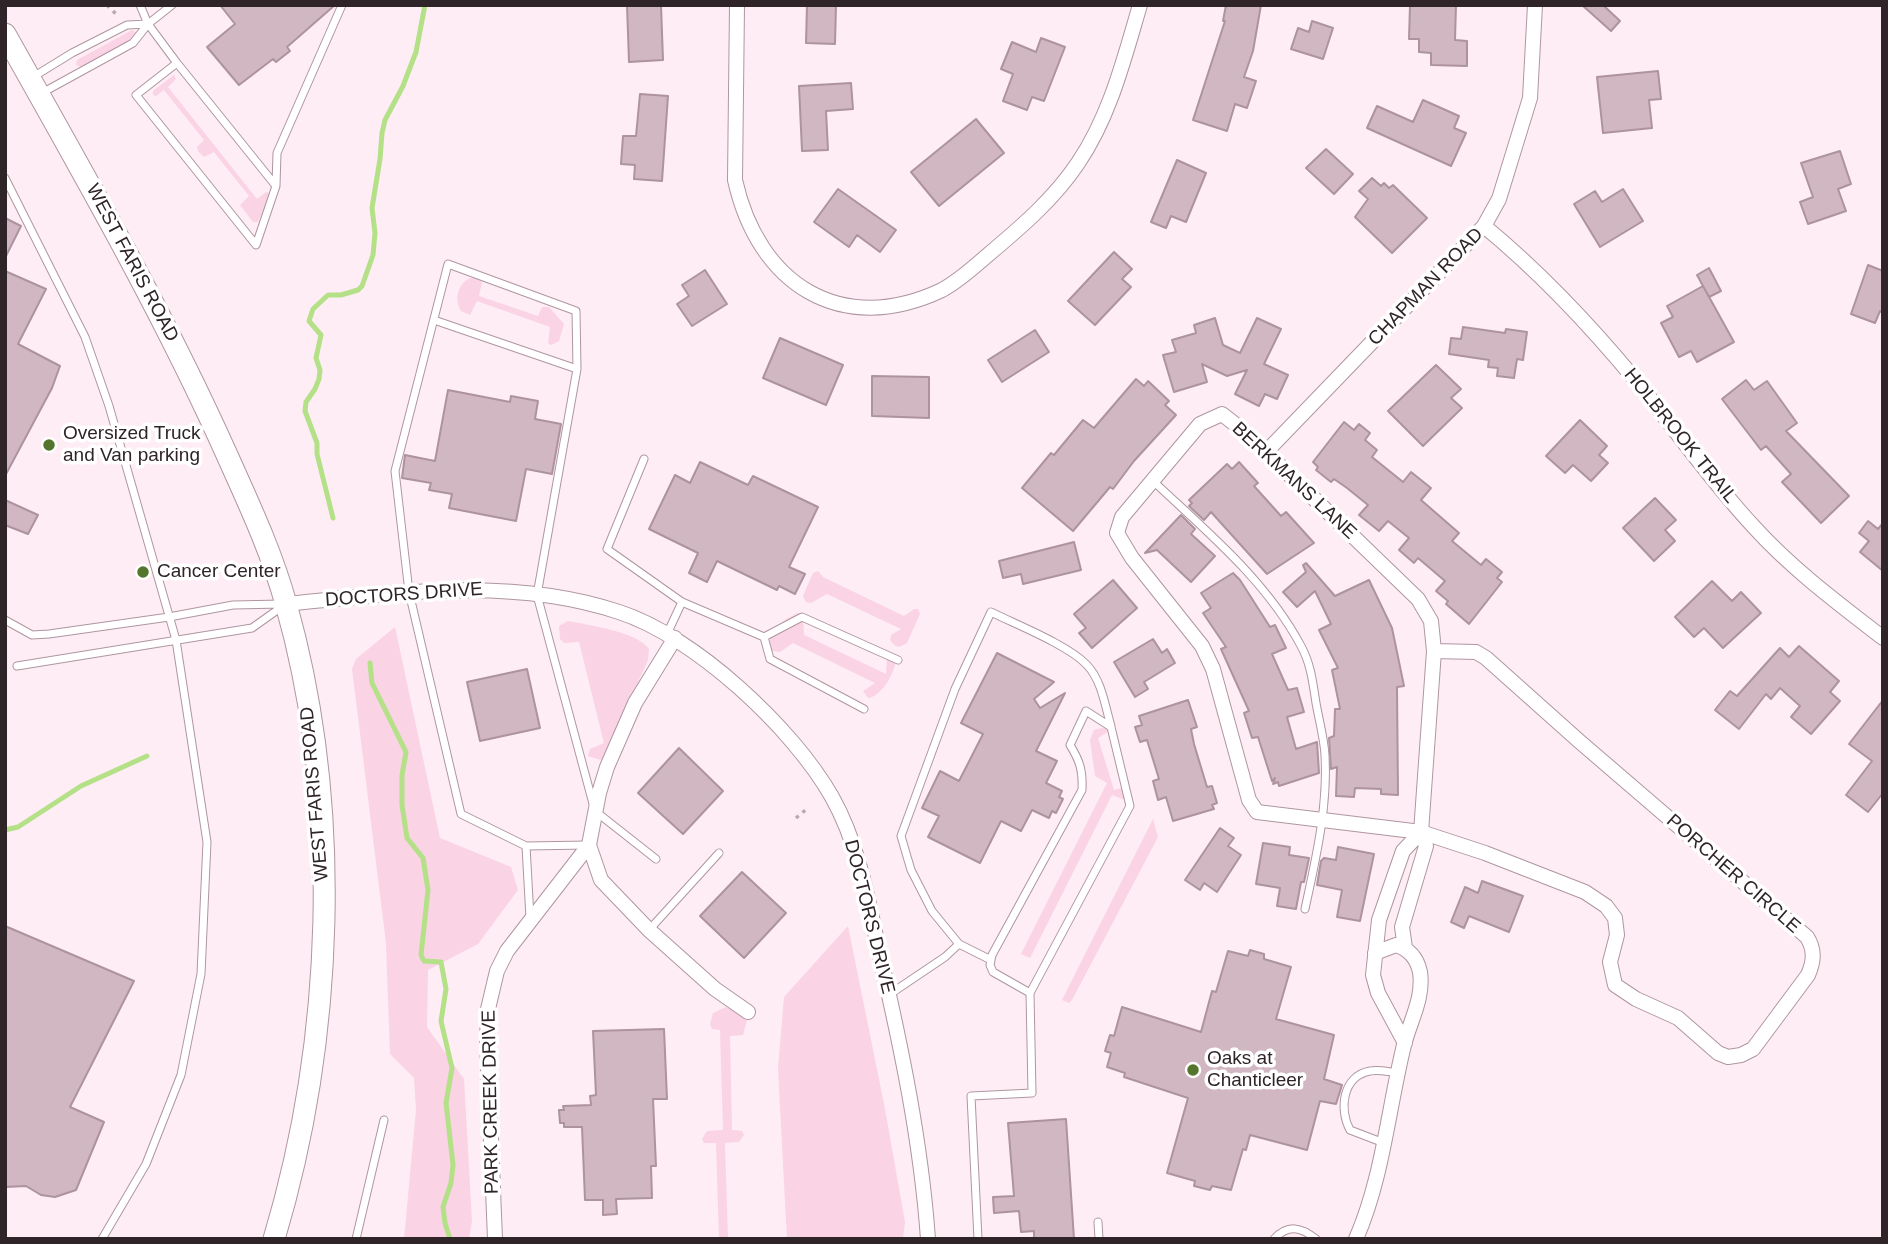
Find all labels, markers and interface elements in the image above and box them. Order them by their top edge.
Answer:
street label: WEST FARIS ROAD [81,180,183,346]
street label: CHAPMAN ROAD [1364,223,1488,351]
street label: HOLBROOK TRAIL [1619,364,1741,508]
street label: BERKMANS LANE [1227,418,1361,544]
place label: Oversized Truck and Van parking [63,423,201,467]
marker: Oversized Truck and Van parking [41,437,57,453]
place label: Cancer Center [157,561,281,583]
marker: Cancer Center [135,564,151,580]
street label: DOCTORS DRIVE [324,578,484,612]
street label: WEST FARIS ROAD [296,706,334,882]
street label: PORCHER CIRCLE [1661,810,1805,938]
street label: DOCTORS DRIVE [839,838,899,996]
street label: PARK CREEK DRIVE [478,1010,504,1194]
place label: Oaks at Chanticleer [1207,1048,1303,1092]
marker: Oaks at Chanticleer [1185,1062,1201,1078]

